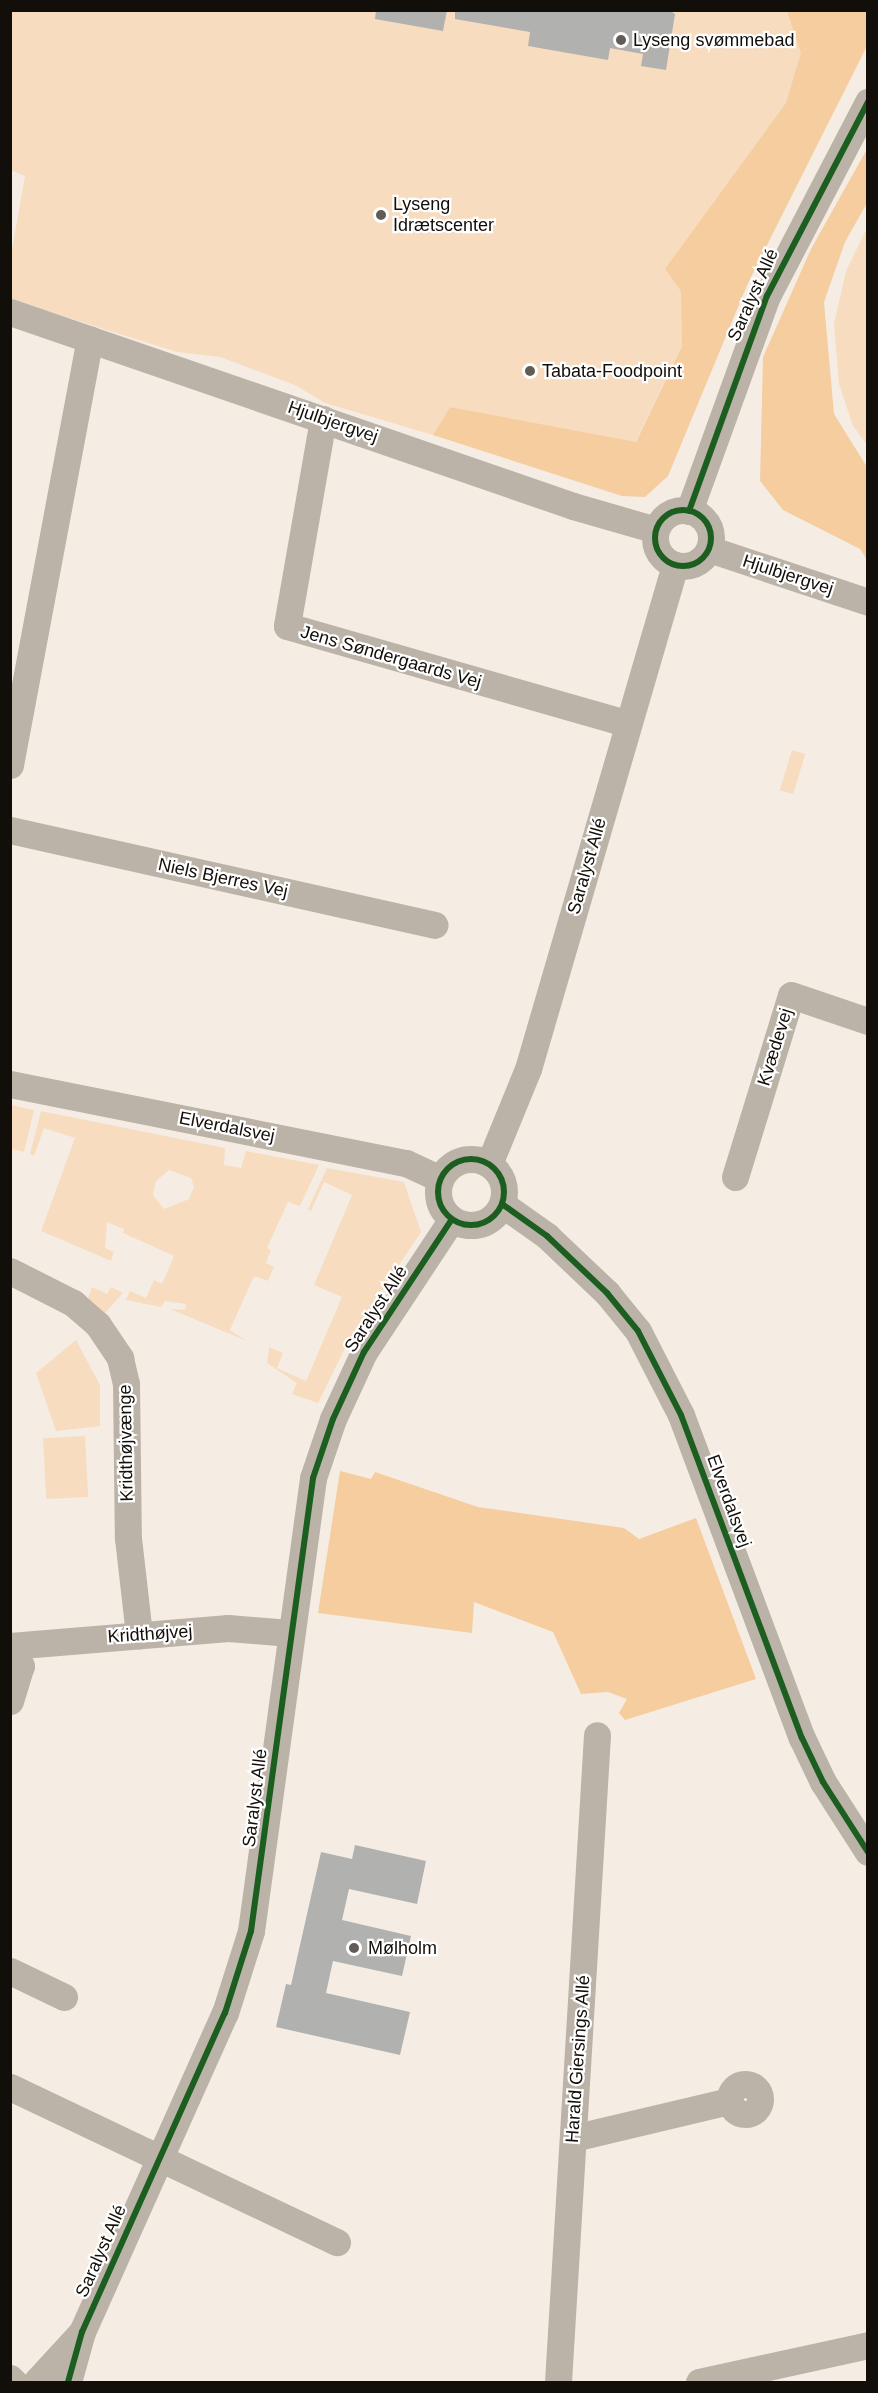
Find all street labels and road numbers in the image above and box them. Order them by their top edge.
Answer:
street label: Saralyst Allé [723,245,783,345]
street label: Hjulbjergvej [285,396,381,448]
street label: Hjulbjergvej [740,550,836,600]
street label: Jens Søndergaards Vej [298,621,484,693]
street label: Saralyst Allé [563,815,611,917]
street label: Niels Bjerres Vej [156,854,290,902]
street label: Kvædevej [753,1006,797,1088]
street label: Elverdalsvej [177,1107,277,1147]
street label: Saralyst Allé [340,1261,412,1357]
street label: Kridthøjvænge [114,1384,138,1502]
street label: Elverdalsvej [702,1452,756,1550]
street label: Kridthøjvej [107,1620,193,1648]
street label: Saralyst Allé [238,1747,272,1849]
street label: Harald Giersings Allé [561,1974,595,2144]
street label: Saralyst Allé [71,2201,131,2301]

